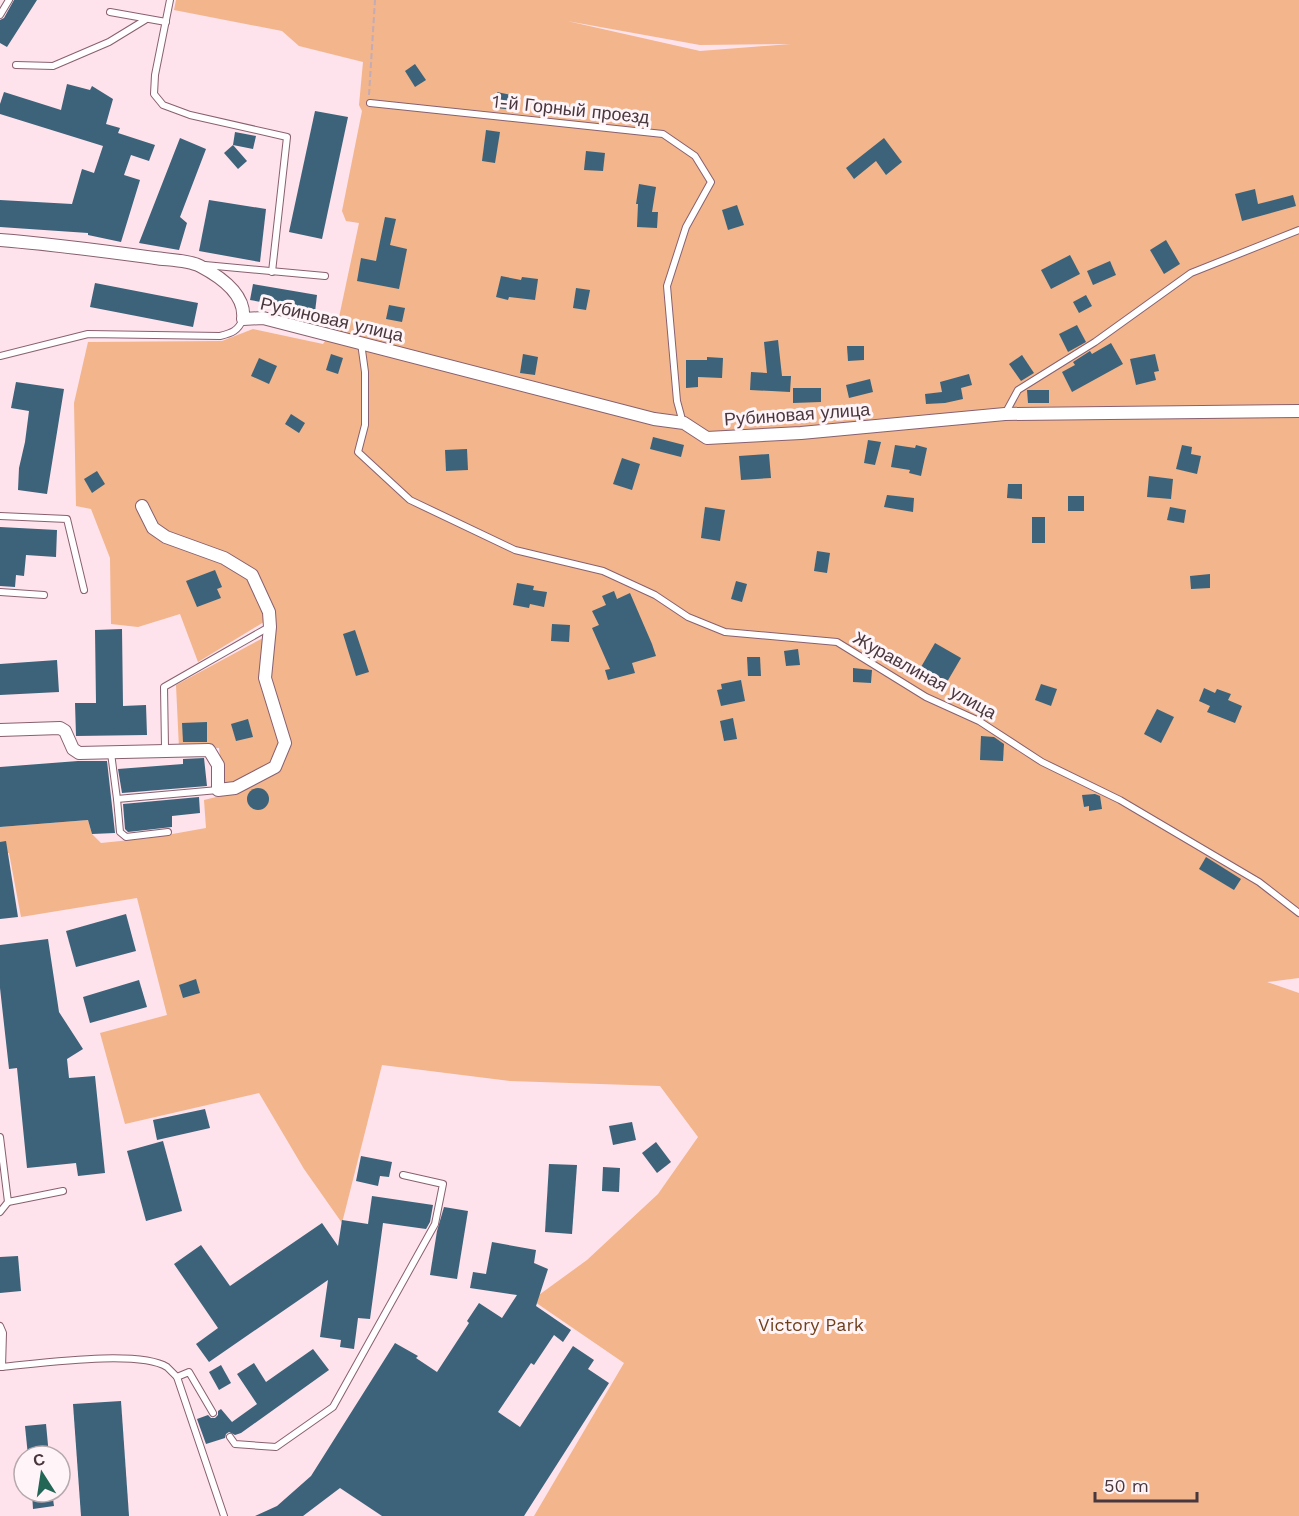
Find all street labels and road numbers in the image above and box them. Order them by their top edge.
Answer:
street label: 1-й Горный проезд [491,90,651,128]
street label: Рубиновая улица [258,292,407,346]
street label: Рубиновая улица [723,398,872,430]
street label: Журавлиная улица [850,627,1001,724]

